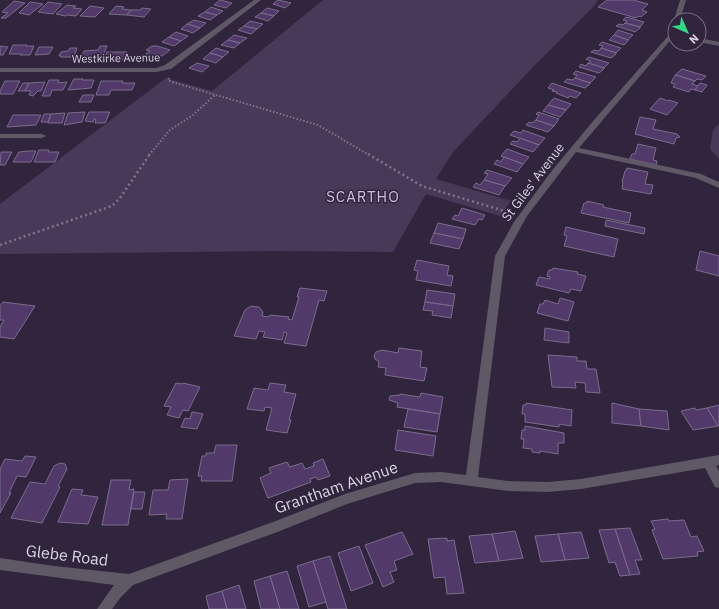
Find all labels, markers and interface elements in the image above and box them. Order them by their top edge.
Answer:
north arrow [667,12,707,52]
text: N [686,31,702,47]
street label: Westkirke Avenue [72,50,160,66]
street label: St Giles' Avenue [498,139,568,225]
district label: SCARTHO [326,187,400,206]
street label: Grantham Avenue [272,456,400,517]
street label: Glebe Road [25,540,109,570]

